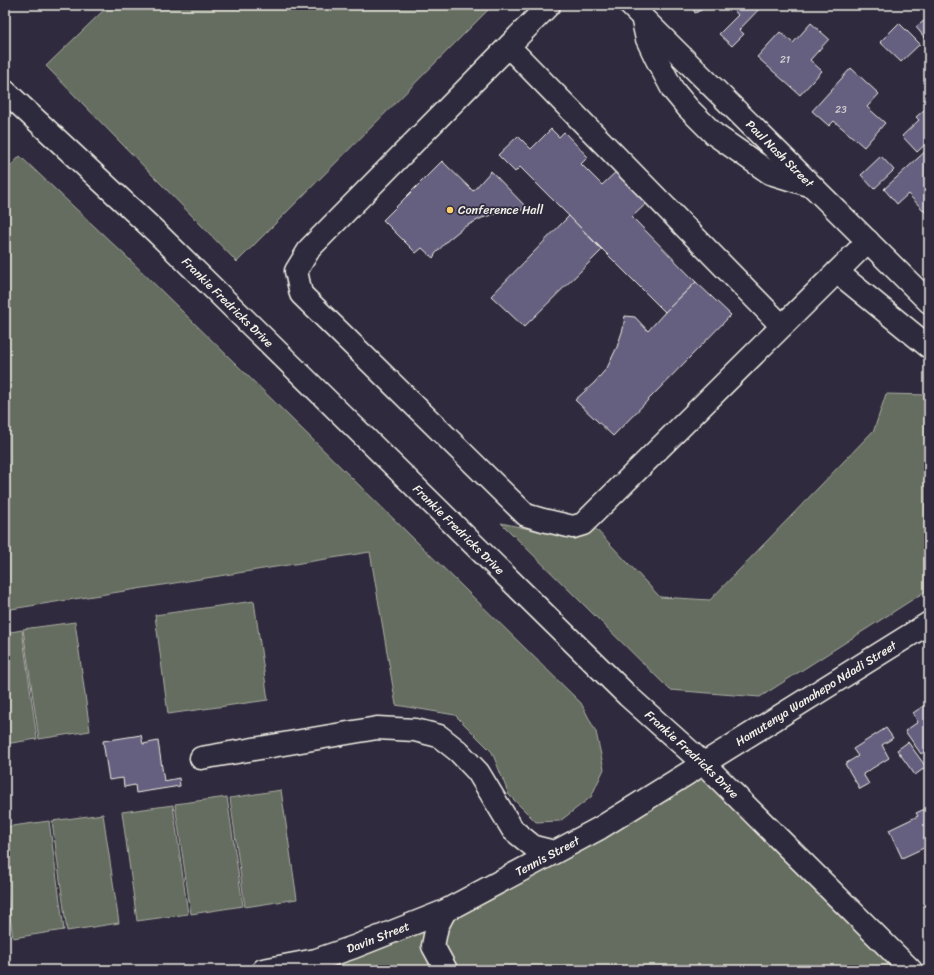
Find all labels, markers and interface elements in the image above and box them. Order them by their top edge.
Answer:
house number: 21 [780,51,790,69]
house number: 23 [835,101,847,119]
street label: Paul Nash Street [740,114,820,194]
place label: Conference Hall [458,199,544,221]
marker: Conference Hall [445,205,455,215]
street label: Frankie Fredricks Drive [176,252,279,353]
street label: Frankie Fredricks Drive [407,479,510,580]
street label: Hamutenya Wanahepo Ndadi Street [731,634,902,752]
street label: Frankie Fredricks Drive [640,705,744,804]
street label: Tennis Street [511,829,585,882]
street label: Davin Street [344,915,413,960]

